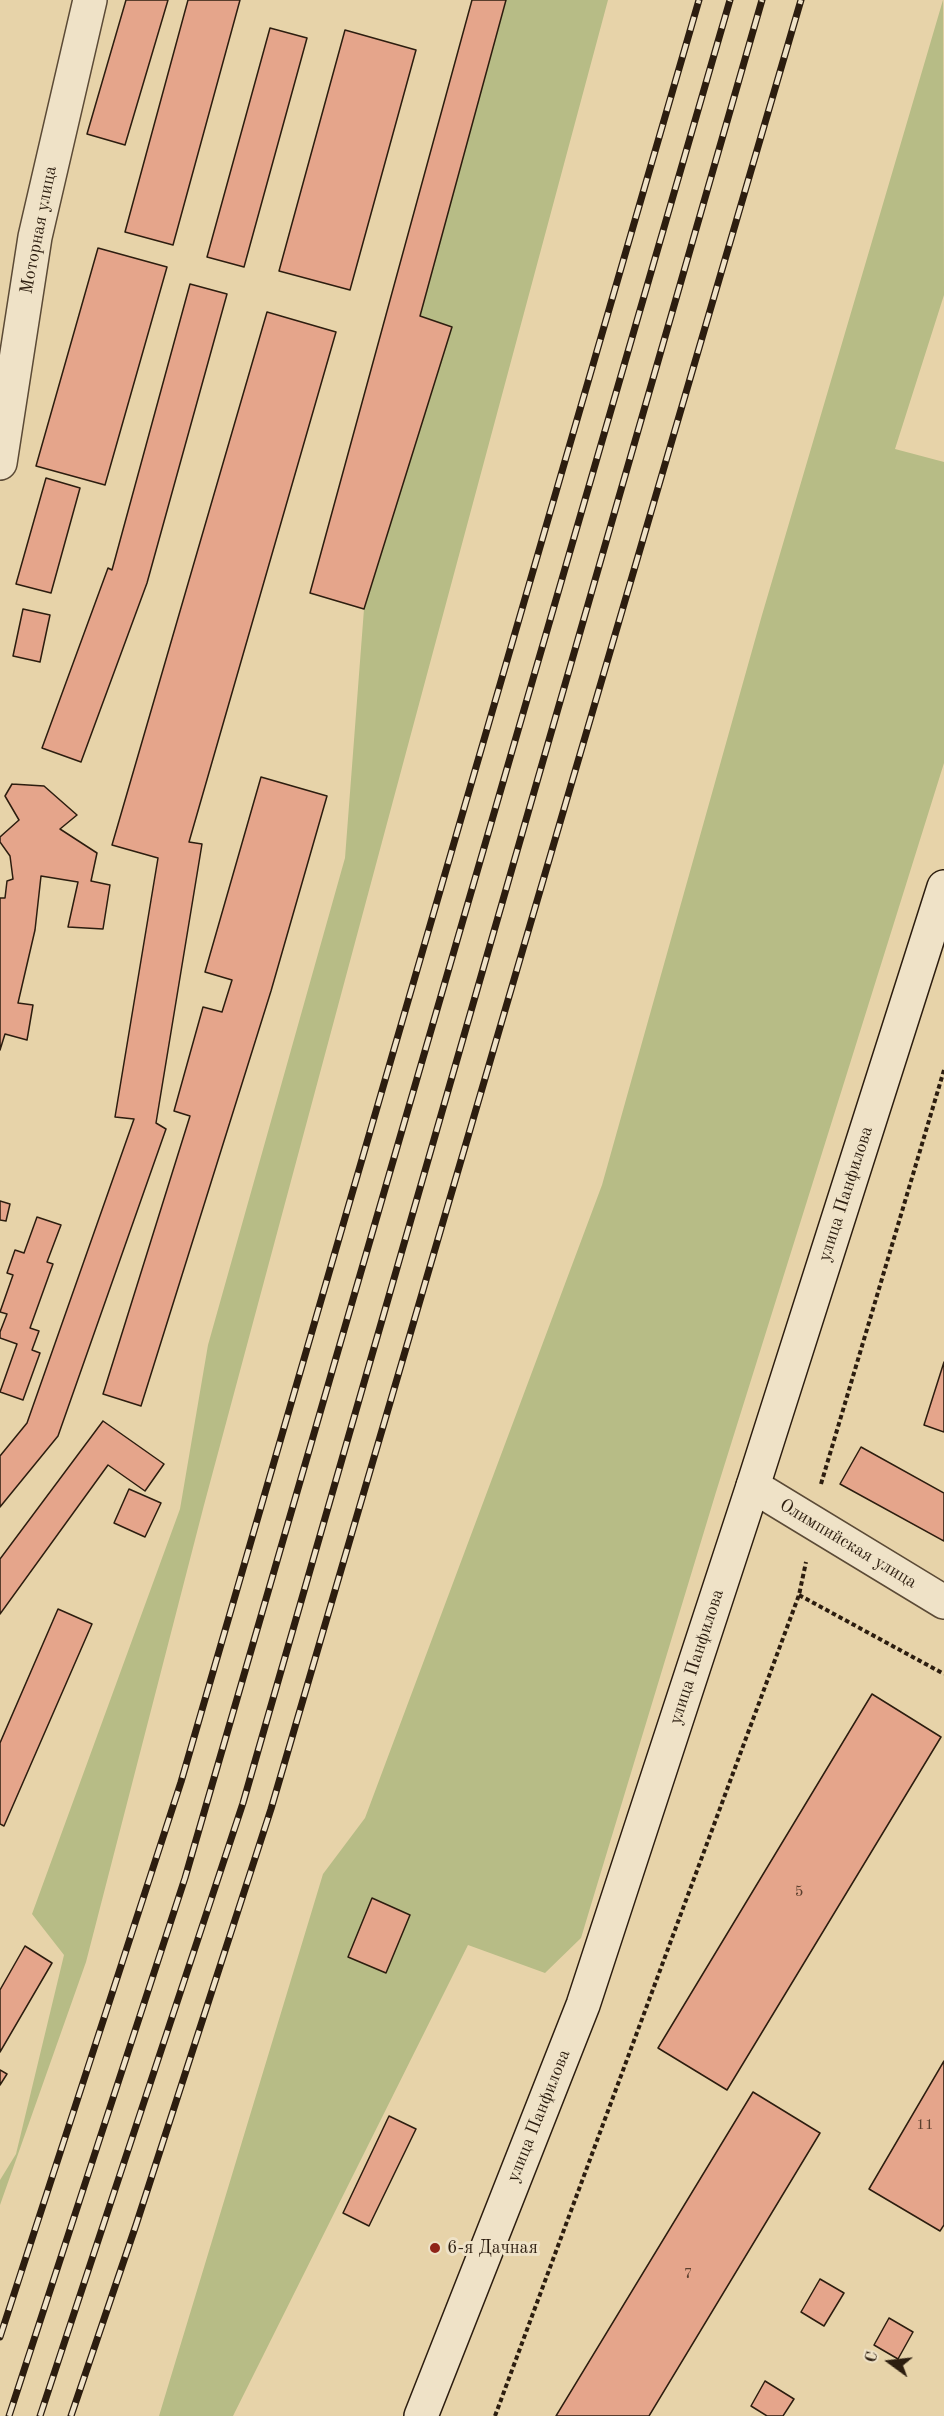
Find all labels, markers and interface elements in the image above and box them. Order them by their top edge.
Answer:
street label: Моторная улица [16,164,62,296]
street label: улица Панфилова [814,1124,878,1264]
street label: Олимпийская улица [775,1494,921,1594]
street label: улица Панфилова [665,1587,729,1727]
house number: 5 [795,1883,803,1901]
street label: улица Панфилова [503,2046,575,2186]
house number: 11 [916,2116,934,2134]
place label: 6-я Дачная [447,2237,538,2259]
marker: 6-я Дачная [428,2241,442,2255]
house number: 7 [684,2265,692,2283]
north arrow [860,2332,920,2392]
text: С [864,2350,882,2365]

